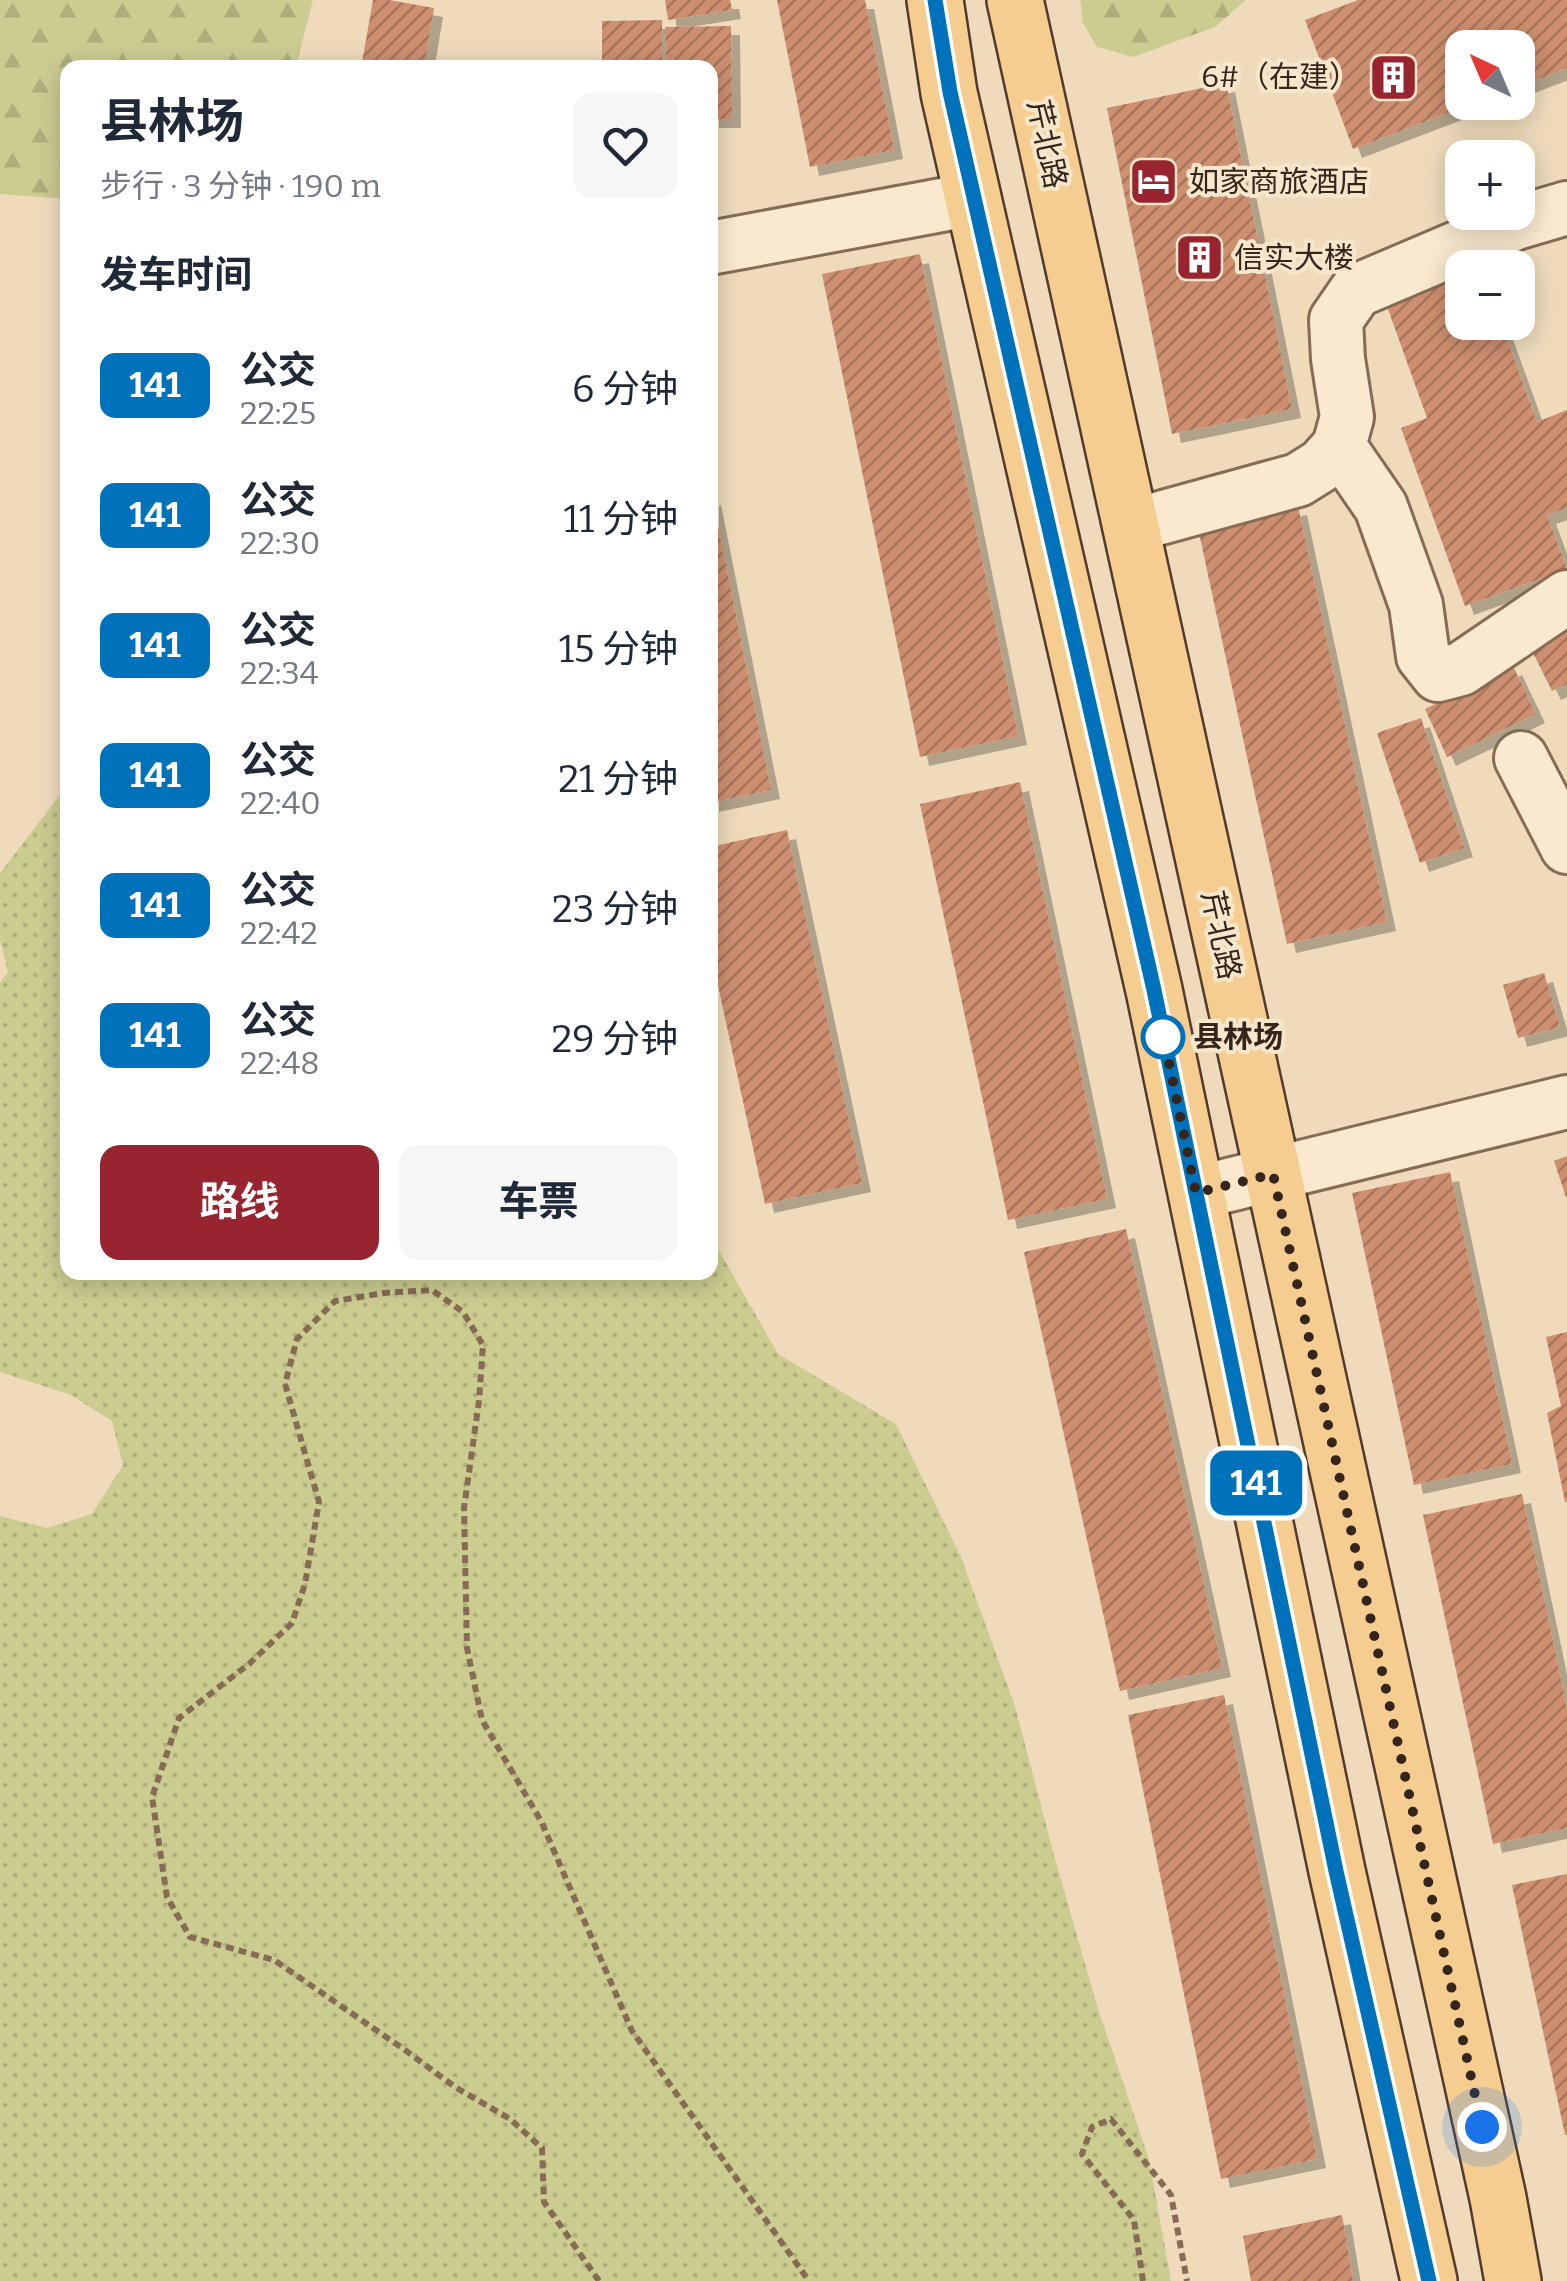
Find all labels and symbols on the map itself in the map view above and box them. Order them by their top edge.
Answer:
north arrow [1445,30,1535,120]
building icon: 6#（在建） [1368,51,1420,103]
place label: 6#（在建） [1201,59,1359,95]
street label: 芹北路 [1020,96,1074,192]
hotel icon: 如家商旅酒店 [1128,156,1180,208]
place label: 如家商旅酒店 [1189,164,1369,200]
building icon: 信实大楼 [1173,232,1225,284]
place label: 信实大楼 [1234,240,1354,276]
street label: 芹北路 [1194,887,1248,983]
marker: 县林场 [1142,1016,1184,1058]
place label: 县林场 [1193,1019,1283,1055]
line badge: 141 [1198,1450,1314,1516]
your location [1457,2102,1507,2152]

